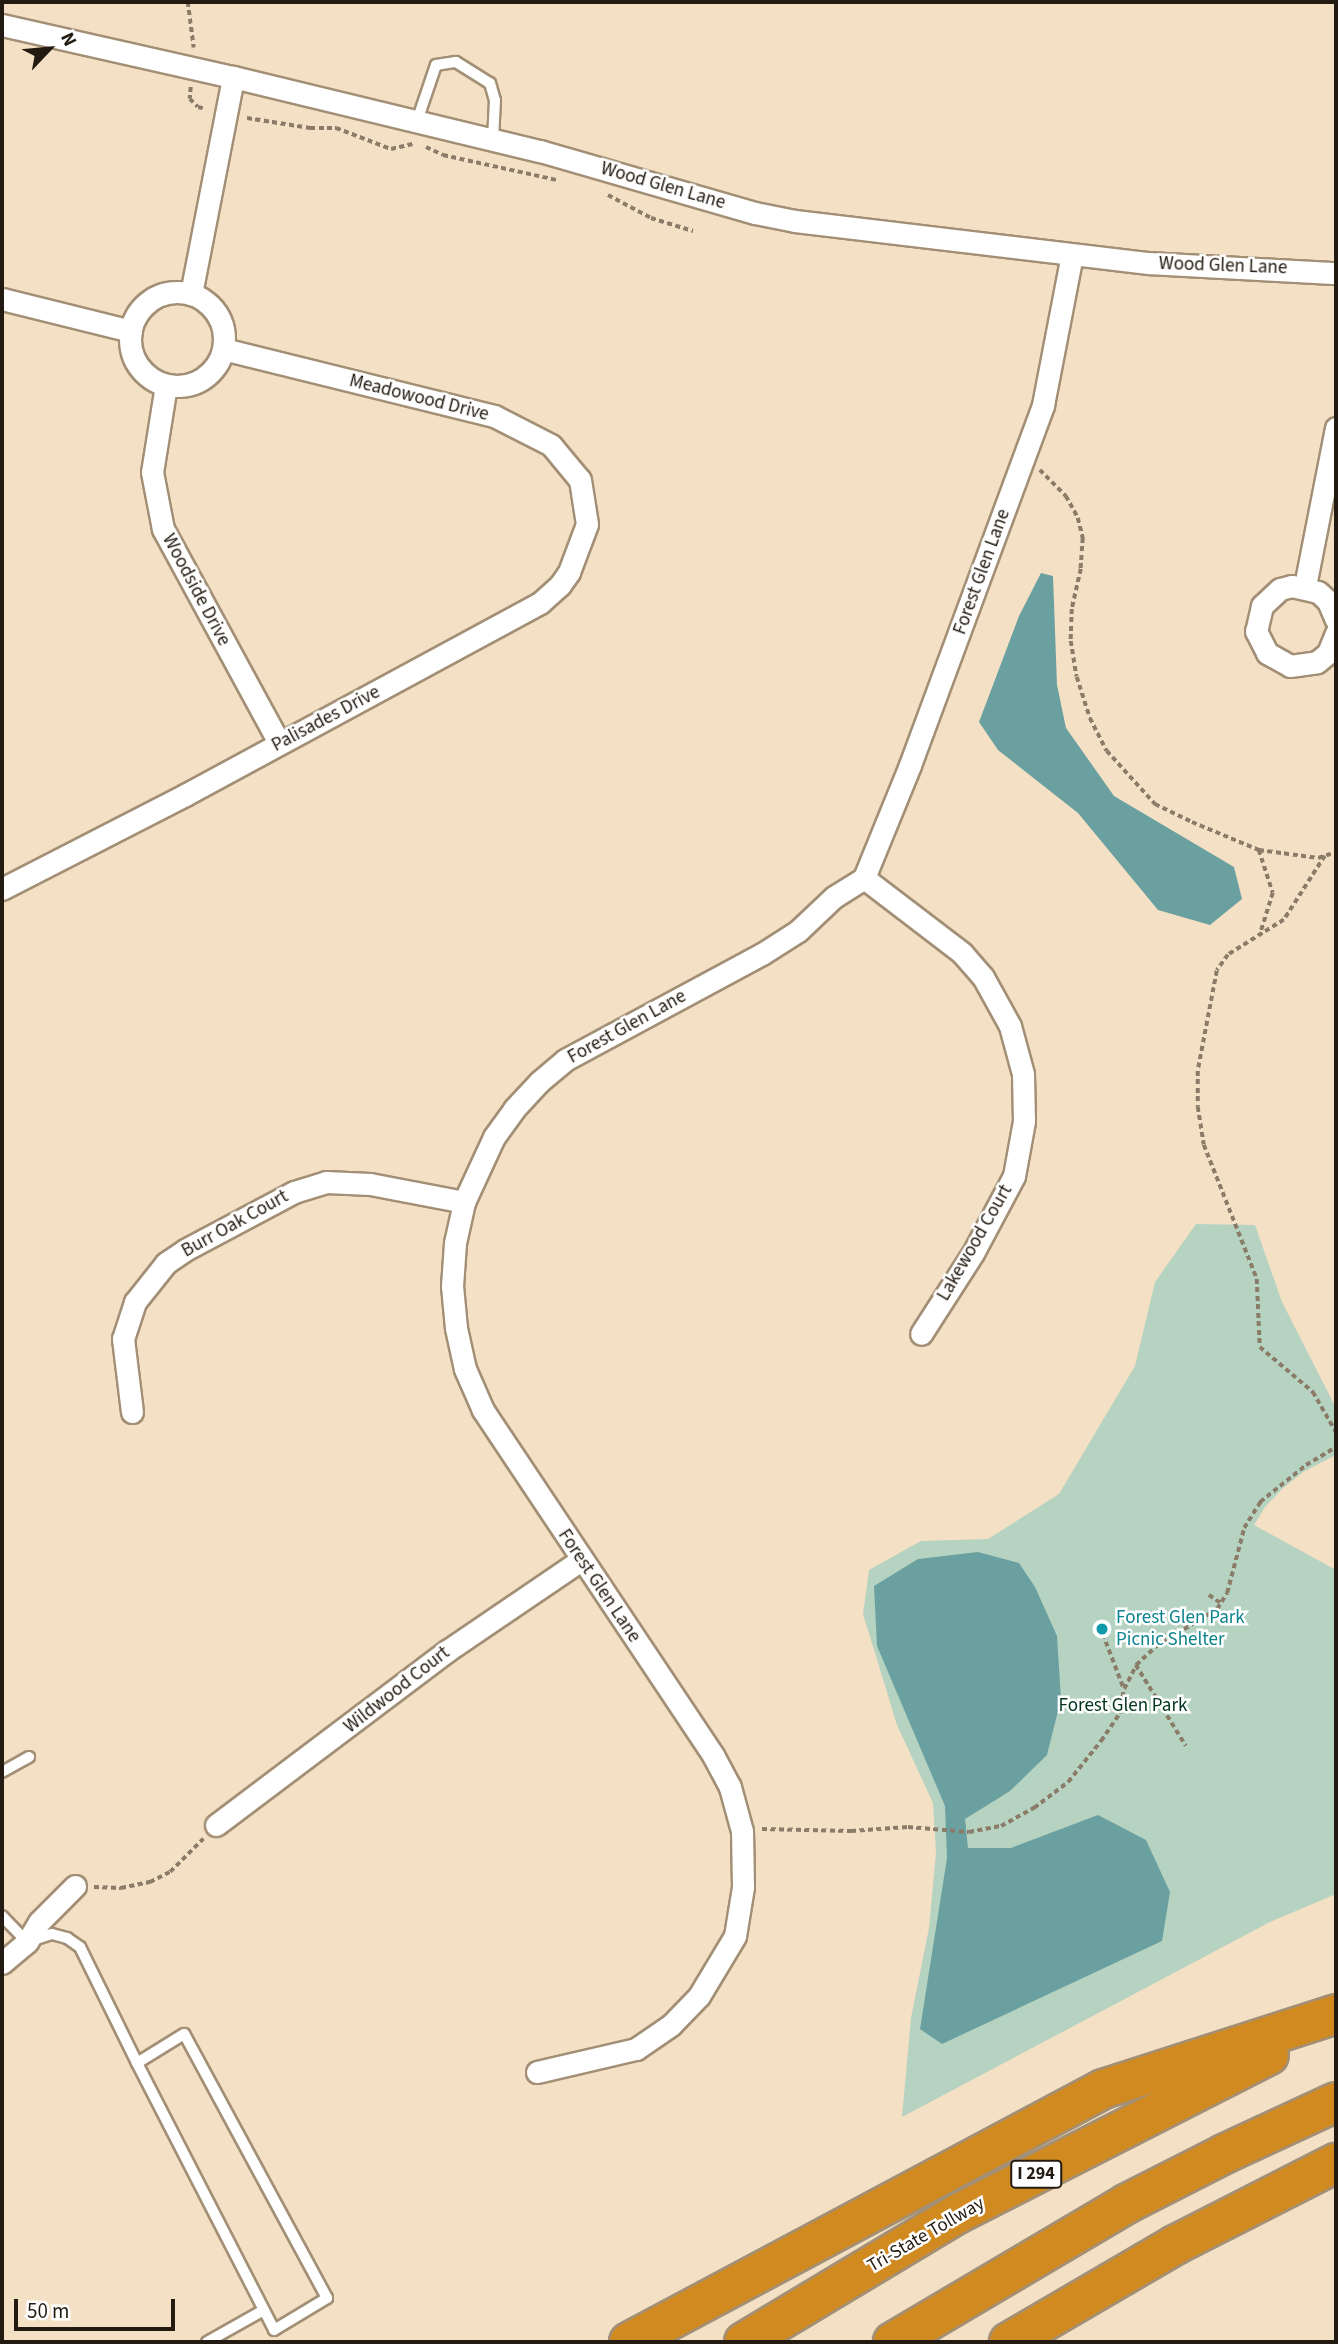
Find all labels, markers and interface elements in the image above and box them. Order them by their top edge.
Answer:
north arrow [14,14,84,84]
text: N [53,28,83,51]
street label: Wood Glen Lane [598,157,728,215]
street label: Wood Glen Lane [1158,252,1288,280]
street label: Meadowood Drive [347,370,491,426]
street label: Forest Glen Lane [949,506,1015,638]
street label: Woodside Drive [157,530,235,650]
street label: Palisades Drive [268,681,384,757]
street label: Forest Glen Lane [564,985,690,1069]
street label: Lakewood Court [933,1181,1017,1305]
street label: Burr Oak Court [178,1185,292,1263]
street label: Forest Glen Lane [553,1525,645,1647]
place label: Forest Glen Park Picnic Shelter [1116,1607,1245,1651]
marker: Forest Glen Park Picnic Shelter [1094,1621,1110,1637]
street label: Wildwood Court [340,1642,454,1738]
park label: Forest Glen Park [1059,1695,1187,1717]
road number: I 294 [1010,2160,1062,2188]
street label: Tri-State Tollway [863,2192,989,2278]
scale bar [18,2284,178,2328]
text: 50 m [27,2296,69,2326]

